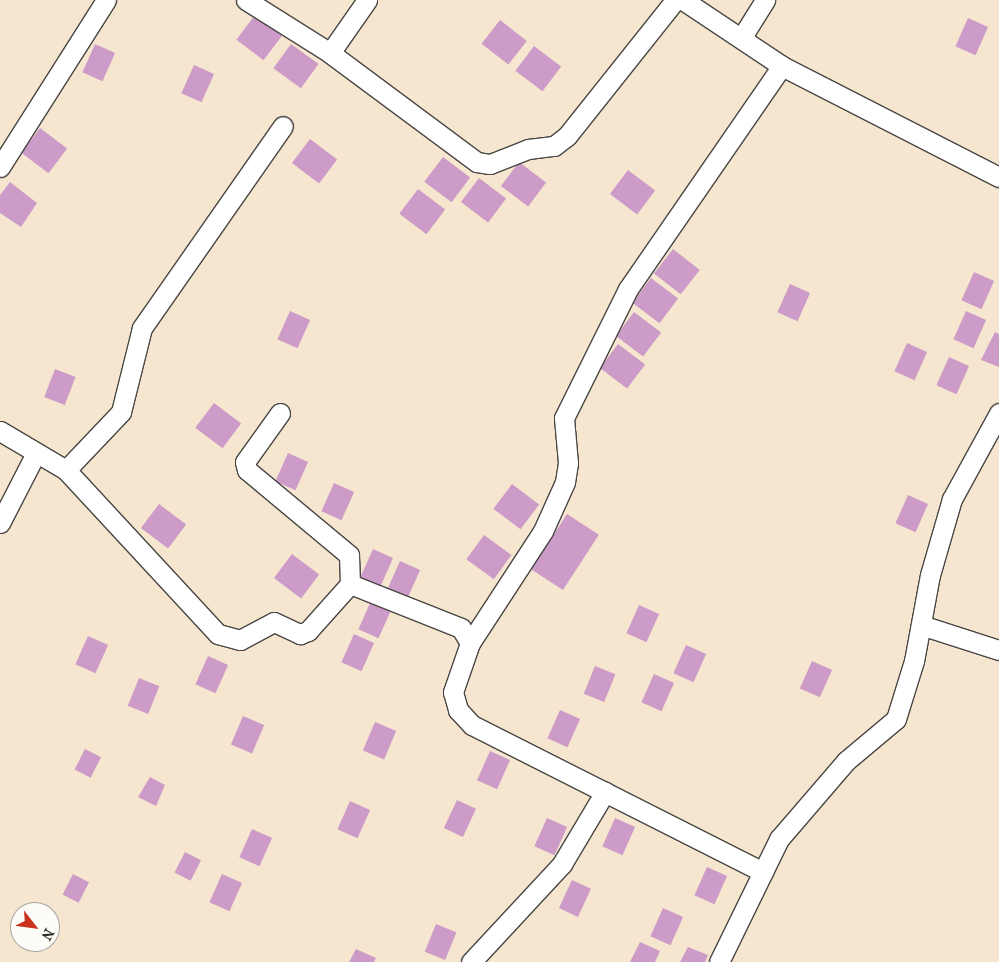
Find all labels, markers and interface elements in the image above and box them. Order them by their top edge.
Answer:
north arrow [10,902,60,952]
text: N [38,925,58,943]

